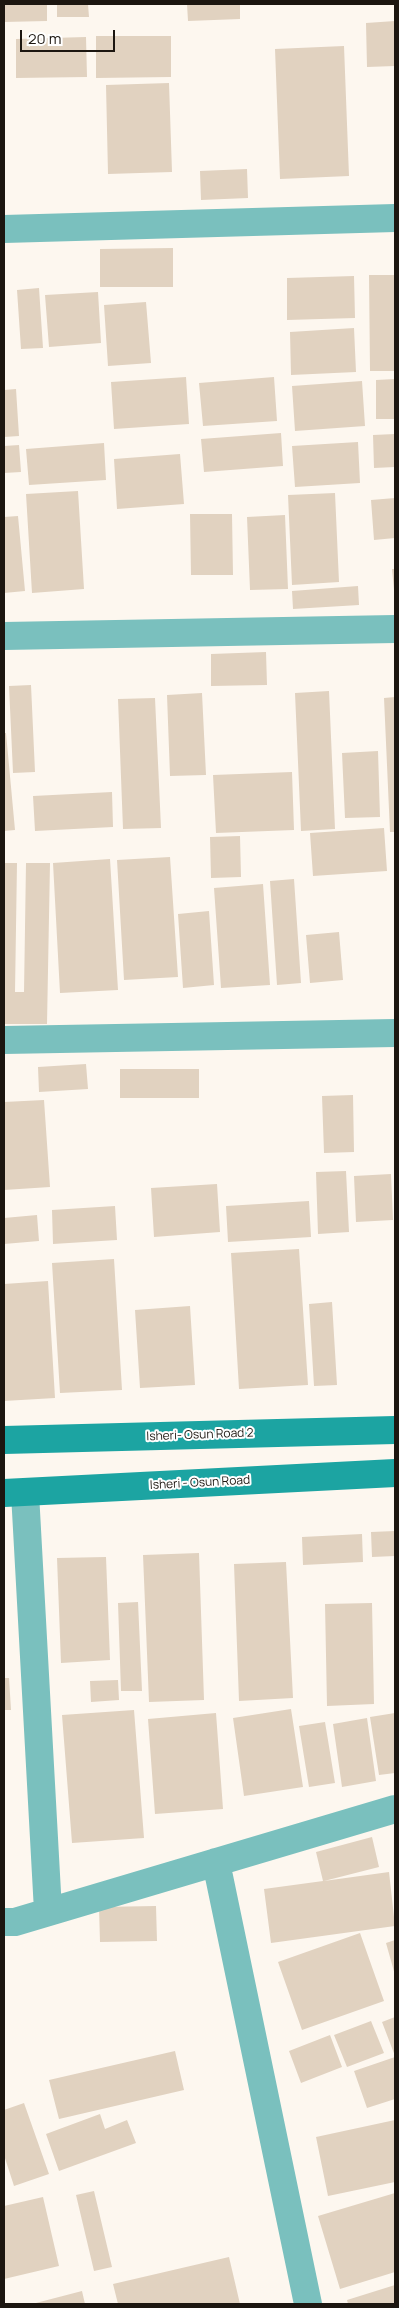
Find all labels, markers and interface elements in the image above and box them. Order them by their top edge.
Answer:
scale bar [22,20,118,52]
text: 20 m [28,28,61,49]
street label: Isheri- Osun Road 2 [146,1426,254,1444]
street label: Isheri - Osun Road [150,1473,250,1493]

